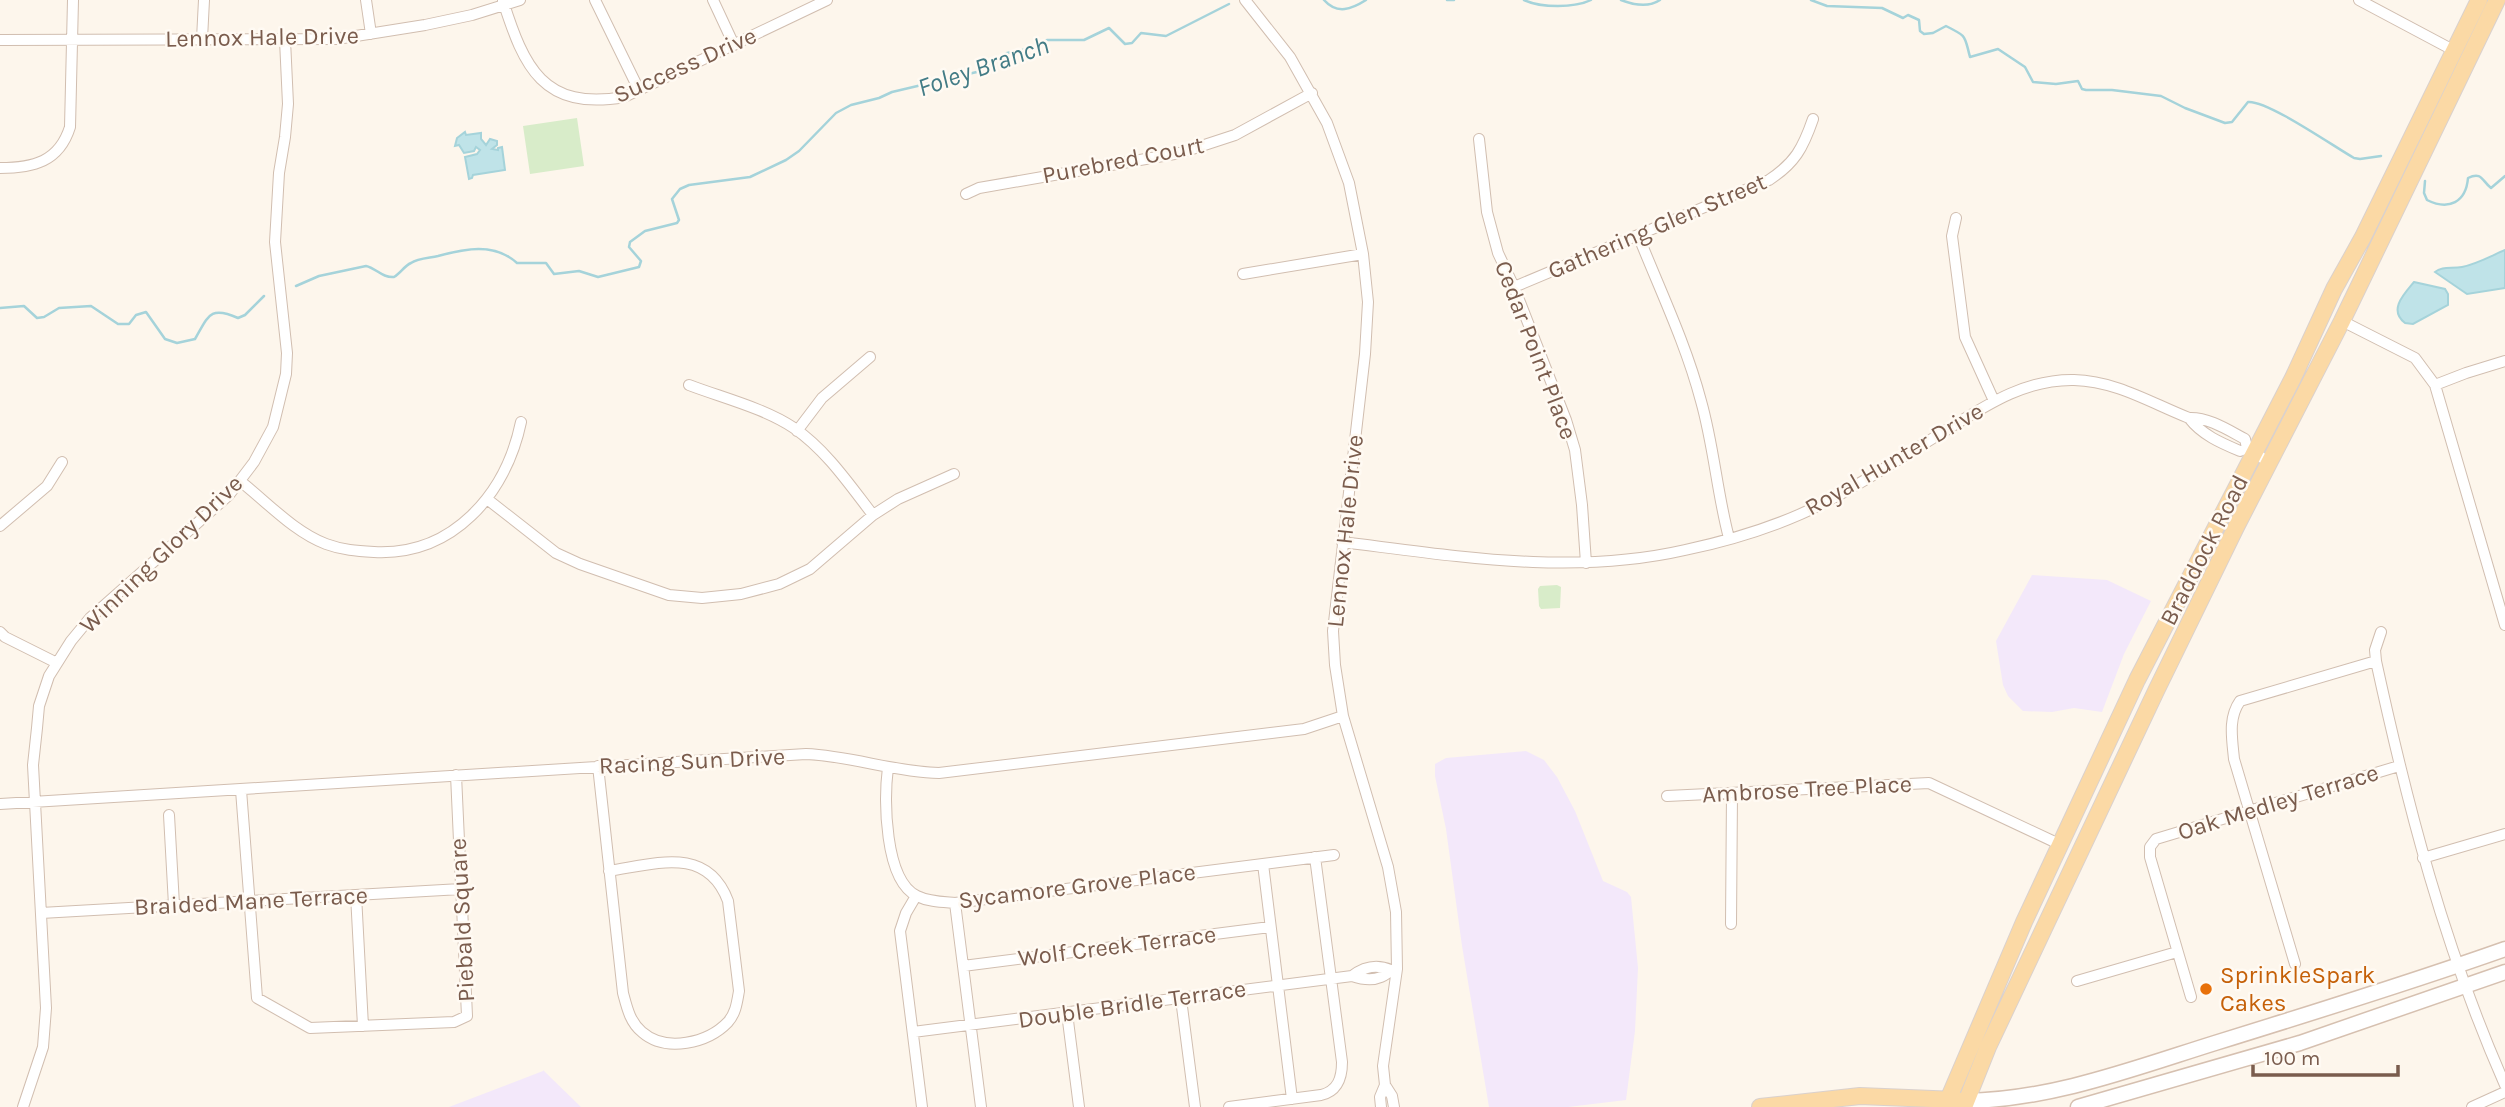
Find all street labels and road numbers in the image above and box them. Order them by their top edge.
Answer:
street label: Lennox Hale Drive [165,21,359,53]
street label: Success Drive [609,21,761,109]
street label: Purebred Court [1040,131,1206,189]
street label: Gathering Glen Street [1544,167,1770,285]
street label: Cedar Point Place [1489,257,1583,443]
street label: Royal Hunter Drive [1800,397,1988,521]
street label: Lennox Hale Drive [1321,433,1369,629]
street label: Winning Glory Drive [74,469,248,639]
street label: Braddock Road [2154,470,2254,630]
street label: Racing Sun Drive [598,742,786,780]
street label: Oak Medley Terrace [2174,758,2382,846]
street label: Ambrose Tree Place [1701,770,1913,808]
street label: Piebald Square [444,837,480,1003]
street label: Sycamore Grove Place [957,858,1197,914]
street label: Braided Mane Terrace [133,881,369,921]
street label: Wolf Creek Terrace [1016,920,1218,972]
street label: Double Bridle Terrace [1016,974,1248,1034]

